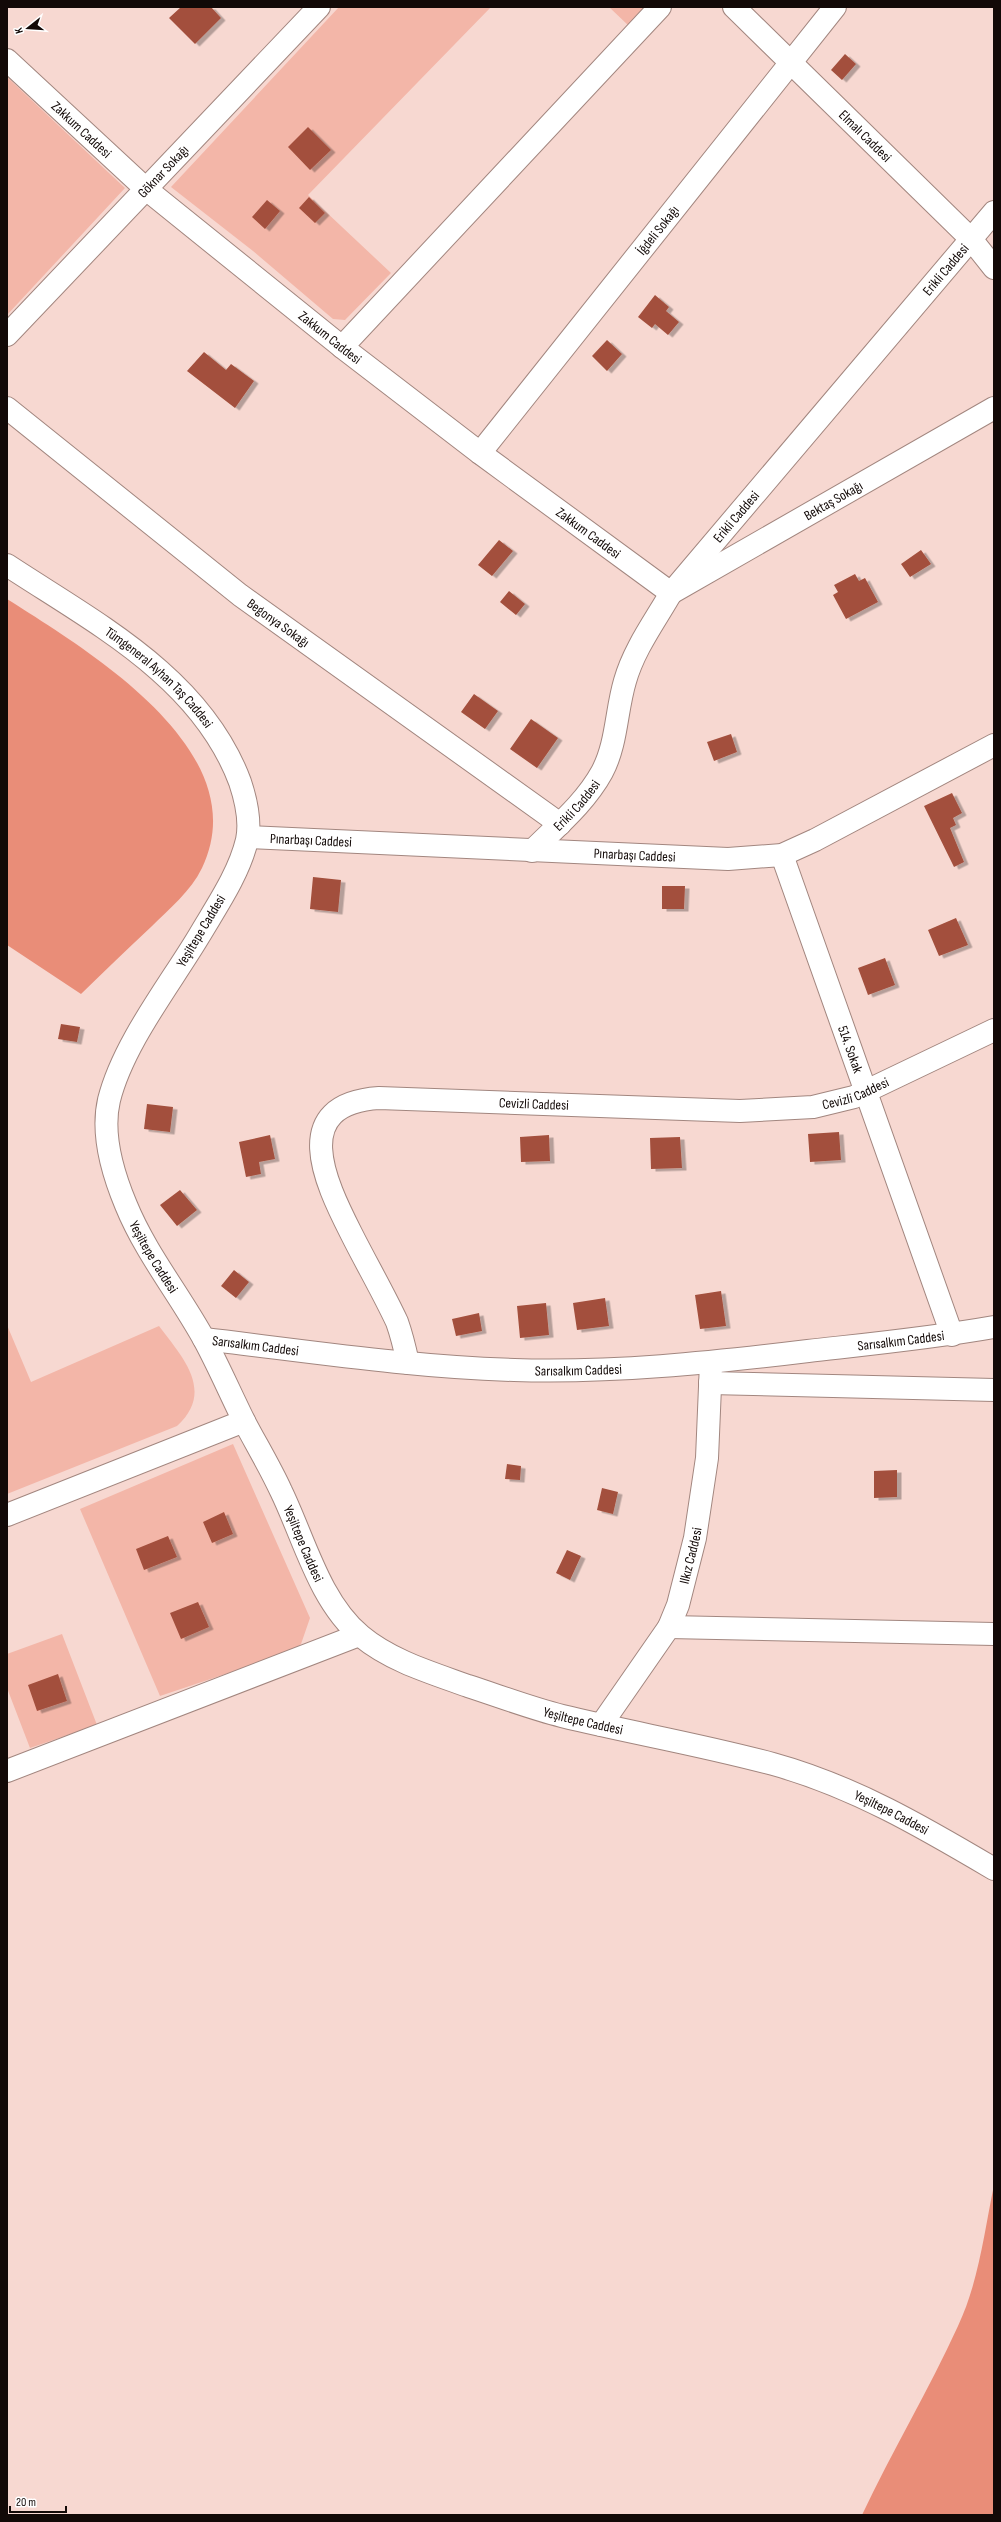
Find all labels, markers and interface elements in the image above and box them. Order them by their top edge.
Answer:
north arrow [8,8,48,48]
text: K [12,26,26,35]
street label: Zakkum Caddesi [48,97,115,161]
street label: Elmalı Caddesi [836,106,895,165]
street label: Göknar Sokağı [134,141,192,201]
street label: İğdeli Sokağı [633,202,682,258]
street label: Erikli Caddesi [919,240,972,299]
street label: Zakkum Caddesi [295,307,365,367]
street label: Bektaş Sokağı [801,477,865,524]
street label: Erikli Caddesi [709,487,763,546]
street label: Zakkum Caddesi [553,503,624,562]
street label: Begonya Sokağı [244,594,313,651]
street label: Tümgeneral Ayhan Taş Caddesi [102,623,217,731]
street label: Erikli Caddesi [550,777,604,834]
street label: Pınarbaşı Caddesi [270,830,352,850]
street label: Pınarbaşı Caddesi [593,844,676,865]
street label: Yeşiltepe Caddesi [173,892,229,970]
street label: 514. Sokak [835,1023,867,1076]
street label: Cevizli Caddesi [820,1073,891,1113]
street label: Cevizli Caddesi [499,1094,569,1113]
street label: Yeşiltepe Caddesi [126,1218,182,1296]
street label: Sarısalkım Caddesi [857,1326,945,1354]
street label: Sarısalkım Caddesi [211,1332,300,1359]
street label: Sarısalkım Caddesi [535,1360,622,1379]
street label: Yeşiltepe Caddesi [280,1503,328,1585]
street label: Ilkız Caddesi [675,1526,705,1586]
street label: Yeşiltepe Caddesi [541,1703,625,1738]
street label: Yeşiltepe Caddesi [852,1786,932,1838]
scale bar [10,2488,66,2514]
text: 20 m [16,2495,36,2510]

